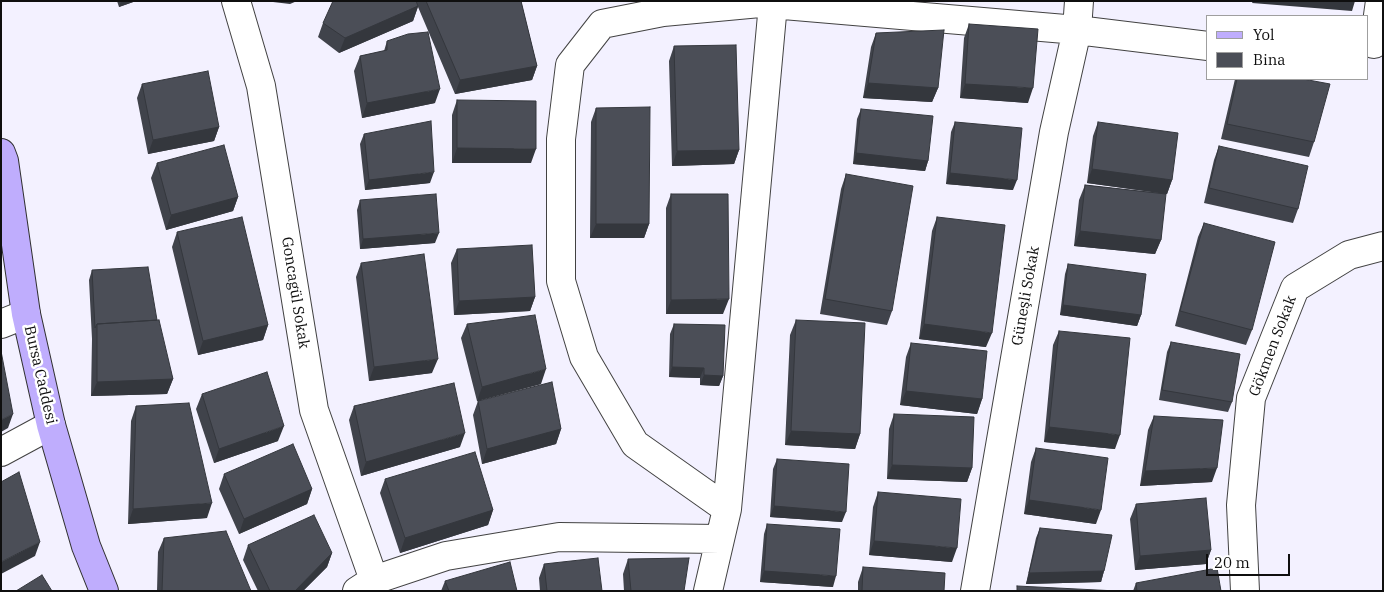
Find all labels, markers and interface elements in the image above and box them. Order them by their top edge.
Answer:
legend [1206,15,1369,80]
text: Yol [1253,25,1274,44]
text: Bina [1253,50,1286,69]
street label: Goncagül Sokak [277,236,313,350]
street label: Güneşli Sokak [1008,245,1044,347]
street label: Gökmen Sokak [1246,293,1300,399]
street label: Bursa Caddesi [20,324,60,426]
scale bar [1209,544,1293,576]
text: 20 m [1214,553,1250,572]

